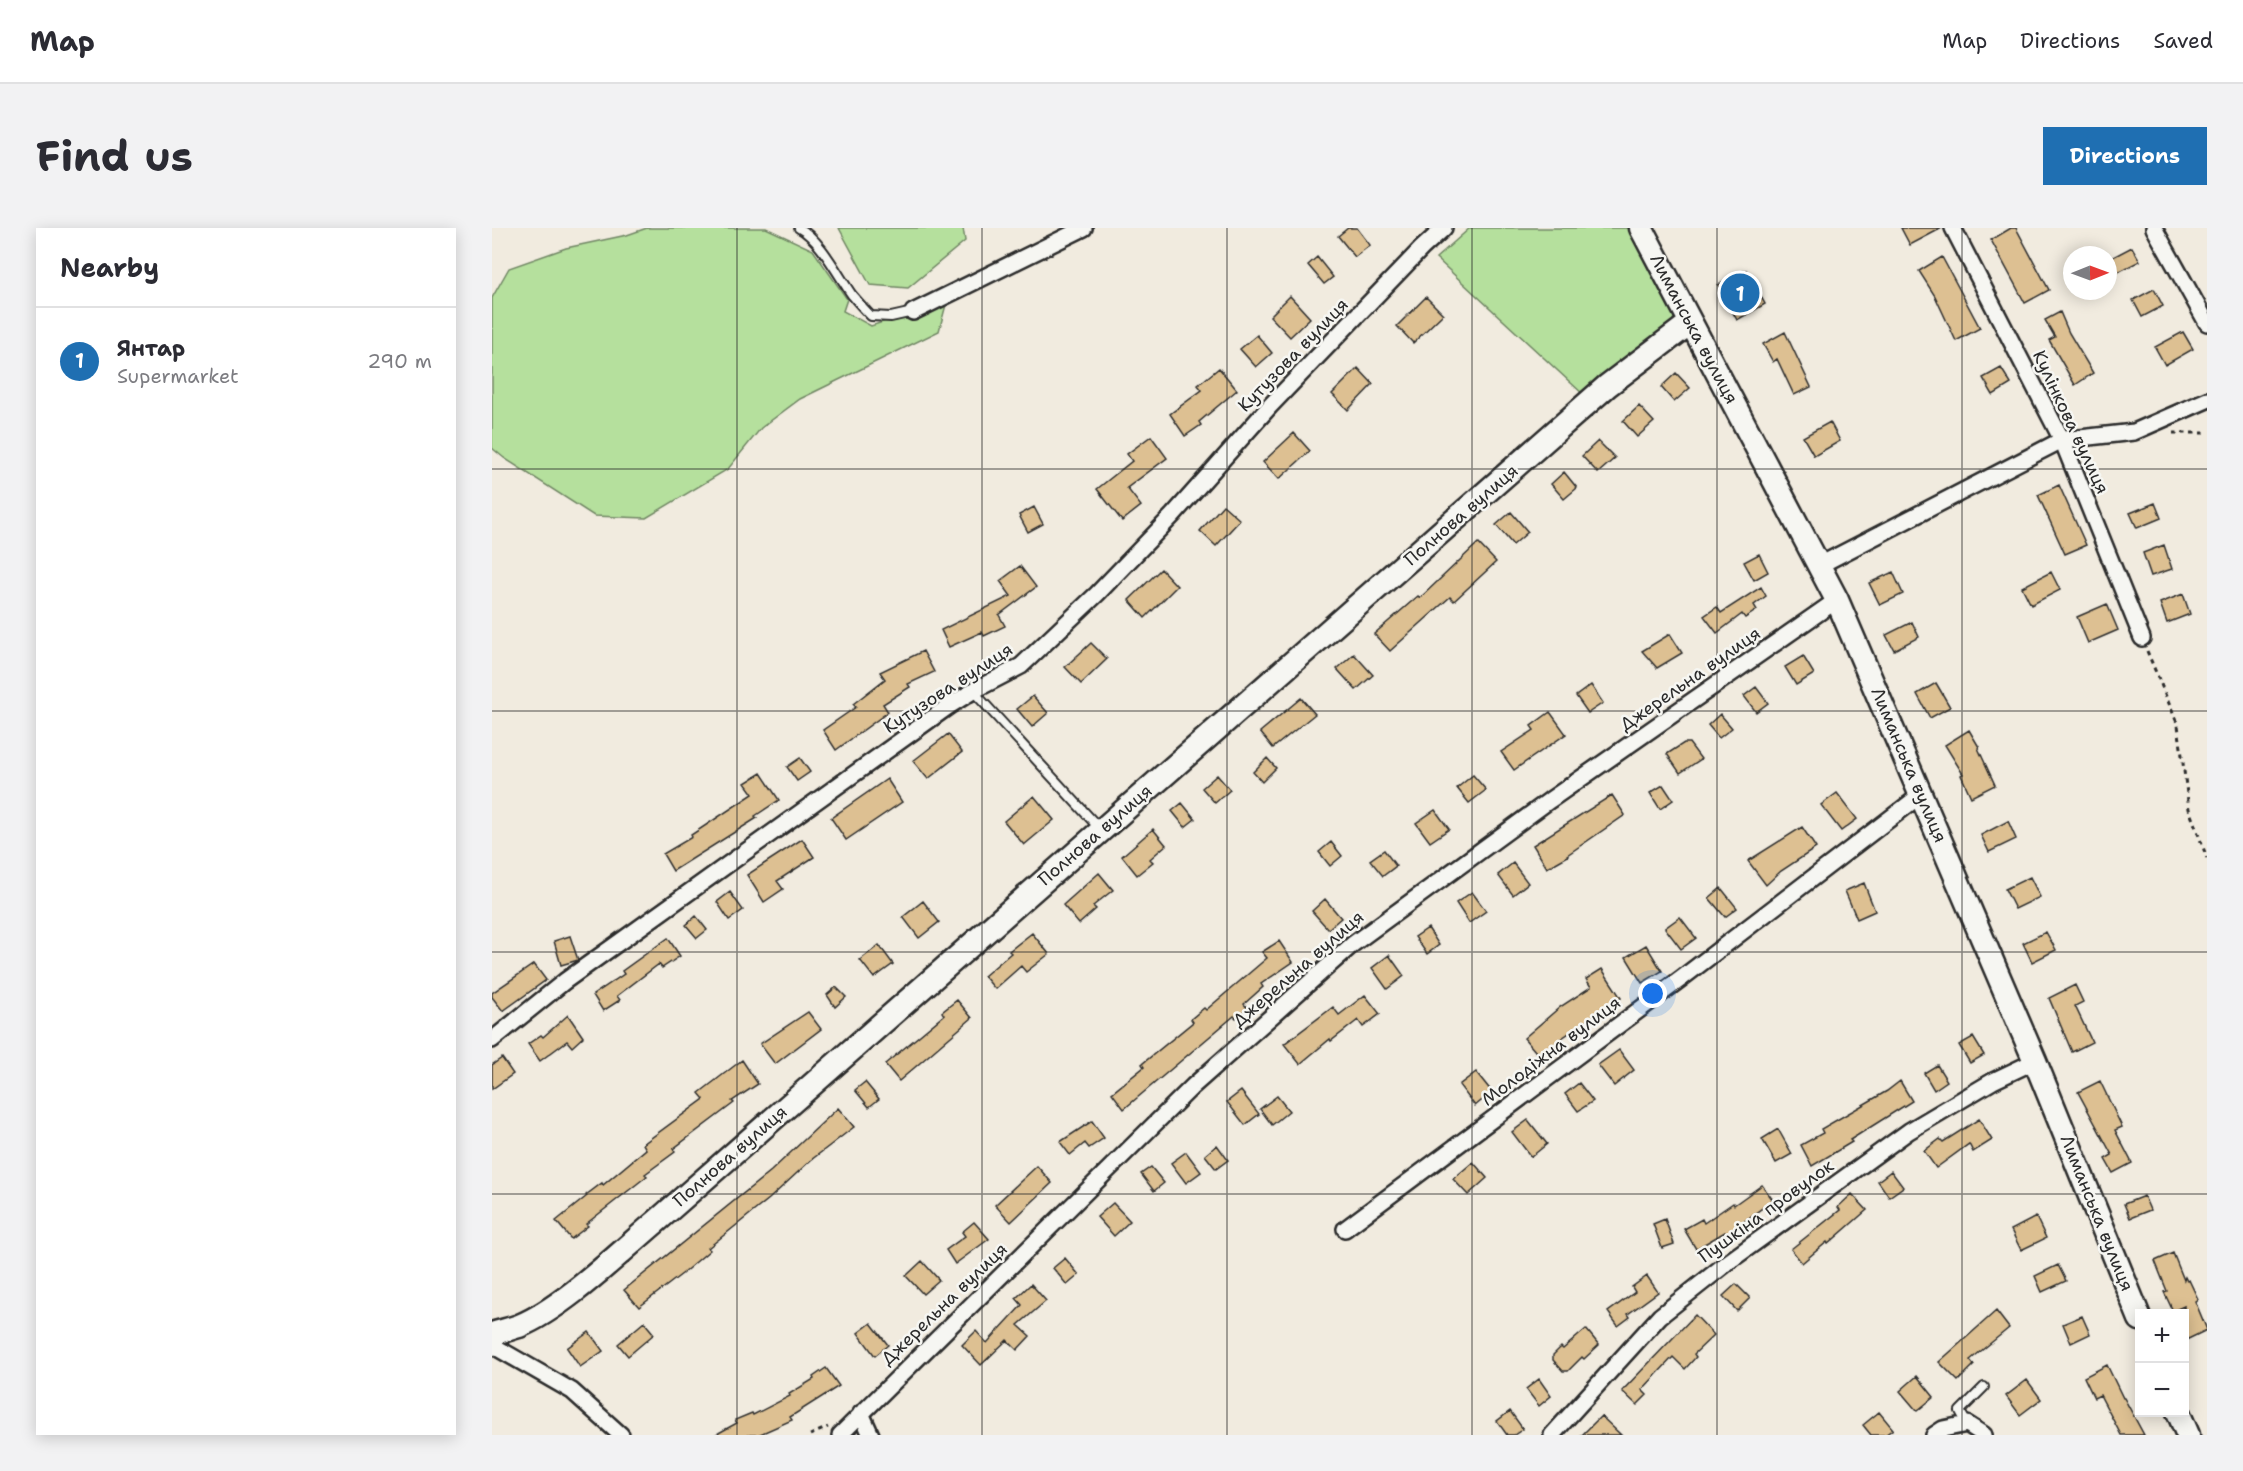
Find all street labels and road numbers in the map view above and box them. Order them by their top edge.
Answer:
street label: Лиманська вулиця [1644,250,1744,408]
street label: Кутузова вулиця [1232,293,1354,417]
street label: Кулінкова вулиця [2027,346,2115,498]
street label: Полнова вулиця [1399,459,1523,571]
street label: Джерельна вулиця [1615,621,1765,737]
street label: Кутузова вулиця [879,637,1017,739]
street label: Лиманська вулиця [1865,684,1953,846]
street label: Полнова вулиця [1033,779,1157,891]
street label: Джерельна вулиця [1227,905,1369,1033]
street label: Молодіжна вулиця [1476,991,1626,1111]
street label: Полнова вулиця [668,1100,792,1212]
street label: Лиманська вулиця [2055,1131,2139,1295]
street label: Пушкіна провулок [1693,1153,1839,1268]
street label: Джерельна вулиця [876,1237,1012,1371]

